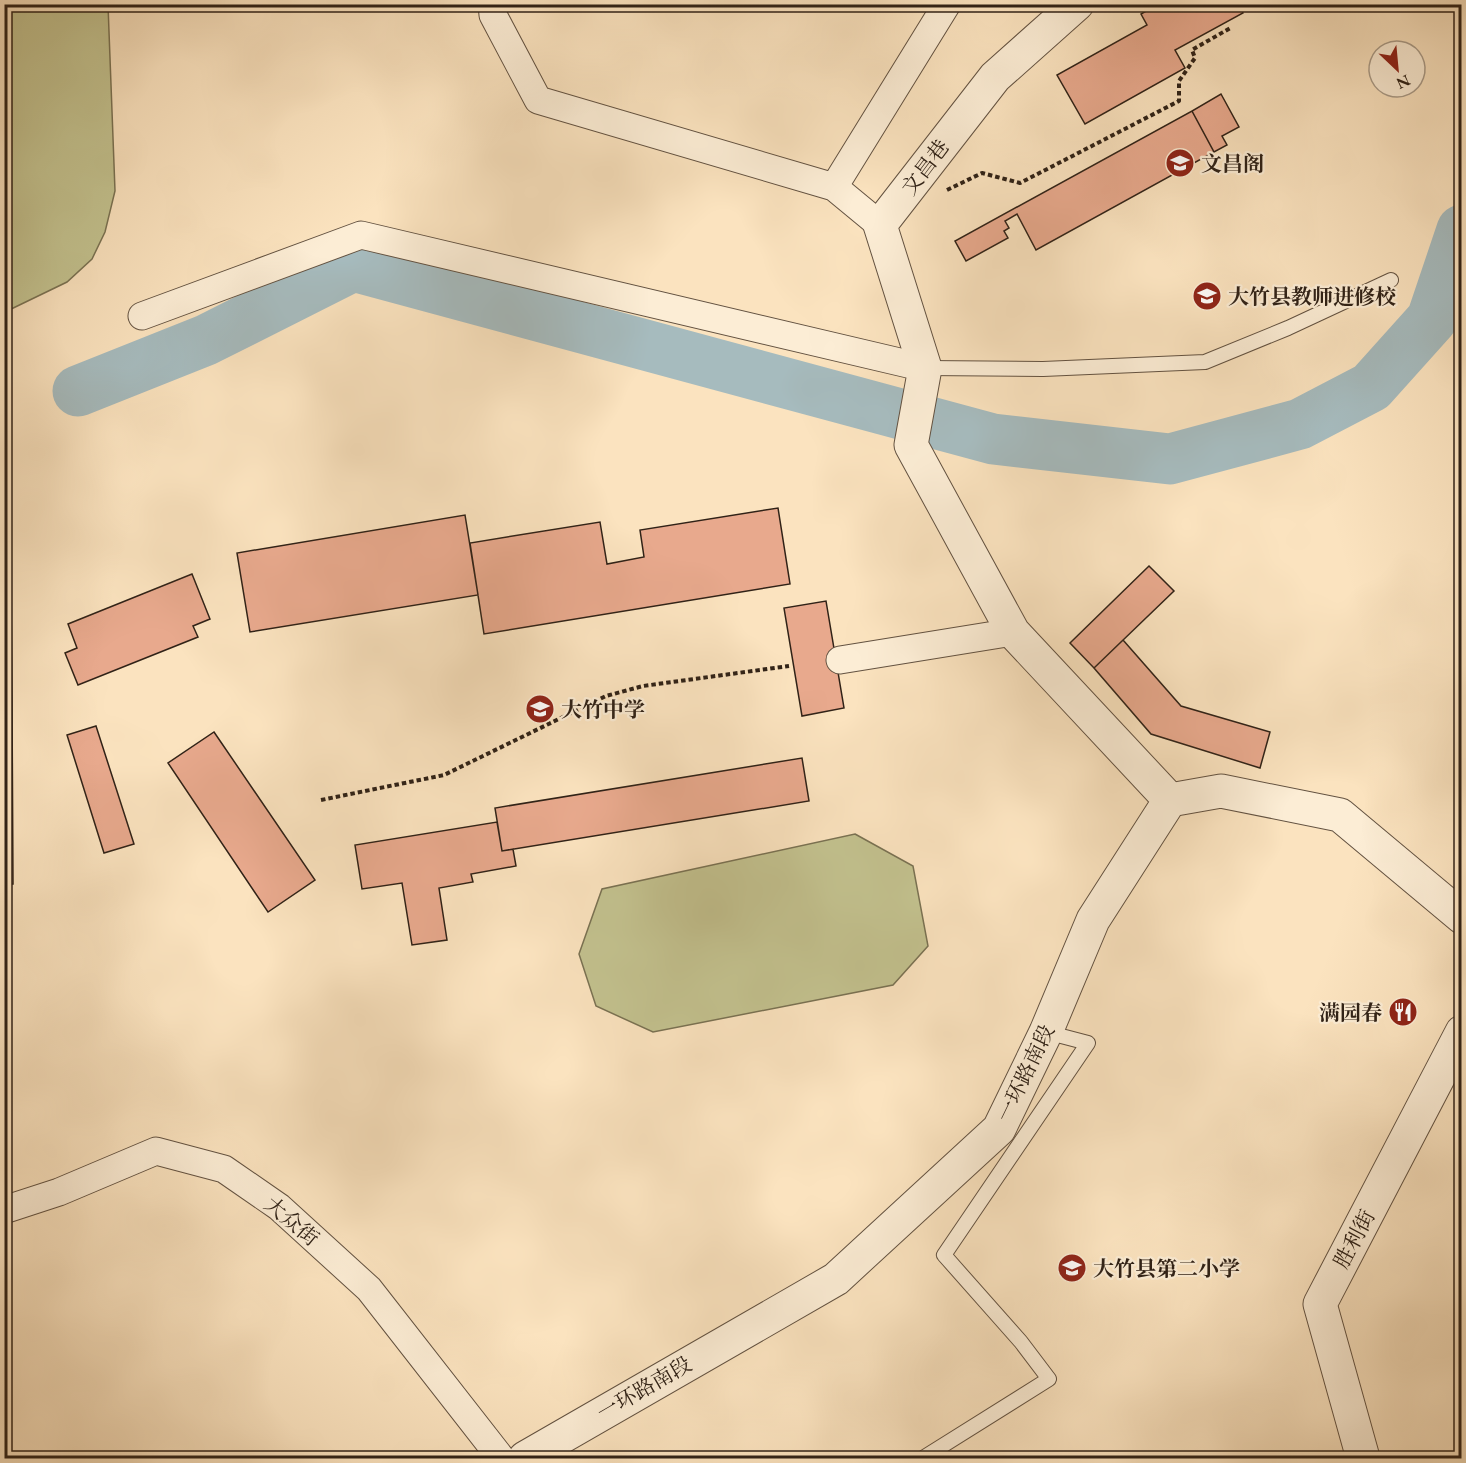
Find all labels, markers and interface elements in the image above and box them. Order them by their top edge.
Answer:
north arrow [1367,39,1427,99]
text: N [1393,70,1414,94]
street label: 文昌巷 [895,134,955,200]
school or university icon: 文昌阁 [1164,147,1196,179]
place label: 文昌阁 [1201,150,1264,177]
school or university icon: 大竹县教师进修校 [1191,280,1223,312]
place label: 大竹县教师进修校 [1228,283,1396,310]
school or university icon: 大竹中学 [524,693,556,725]
place label: 大竹中学 [561,696,645,723]
restaurant icon: 满园春 [1387,996,1419,1028]
place label: 满园春 [1319,999,1382,1026]
street label: 一环路南段 [990,1020,1060,1126]
street label: 大众街 [259,1190,325,1252]
street label: 胜利街 [1327,1205,1381,1273]
school or university icon: 大竹县第二小学 [1056,1252,1088,1284]
place label: 大竹县第二小学 [1093,1255,1240,1282]
street label: 一环路南段 [592,1350,696,1426]

